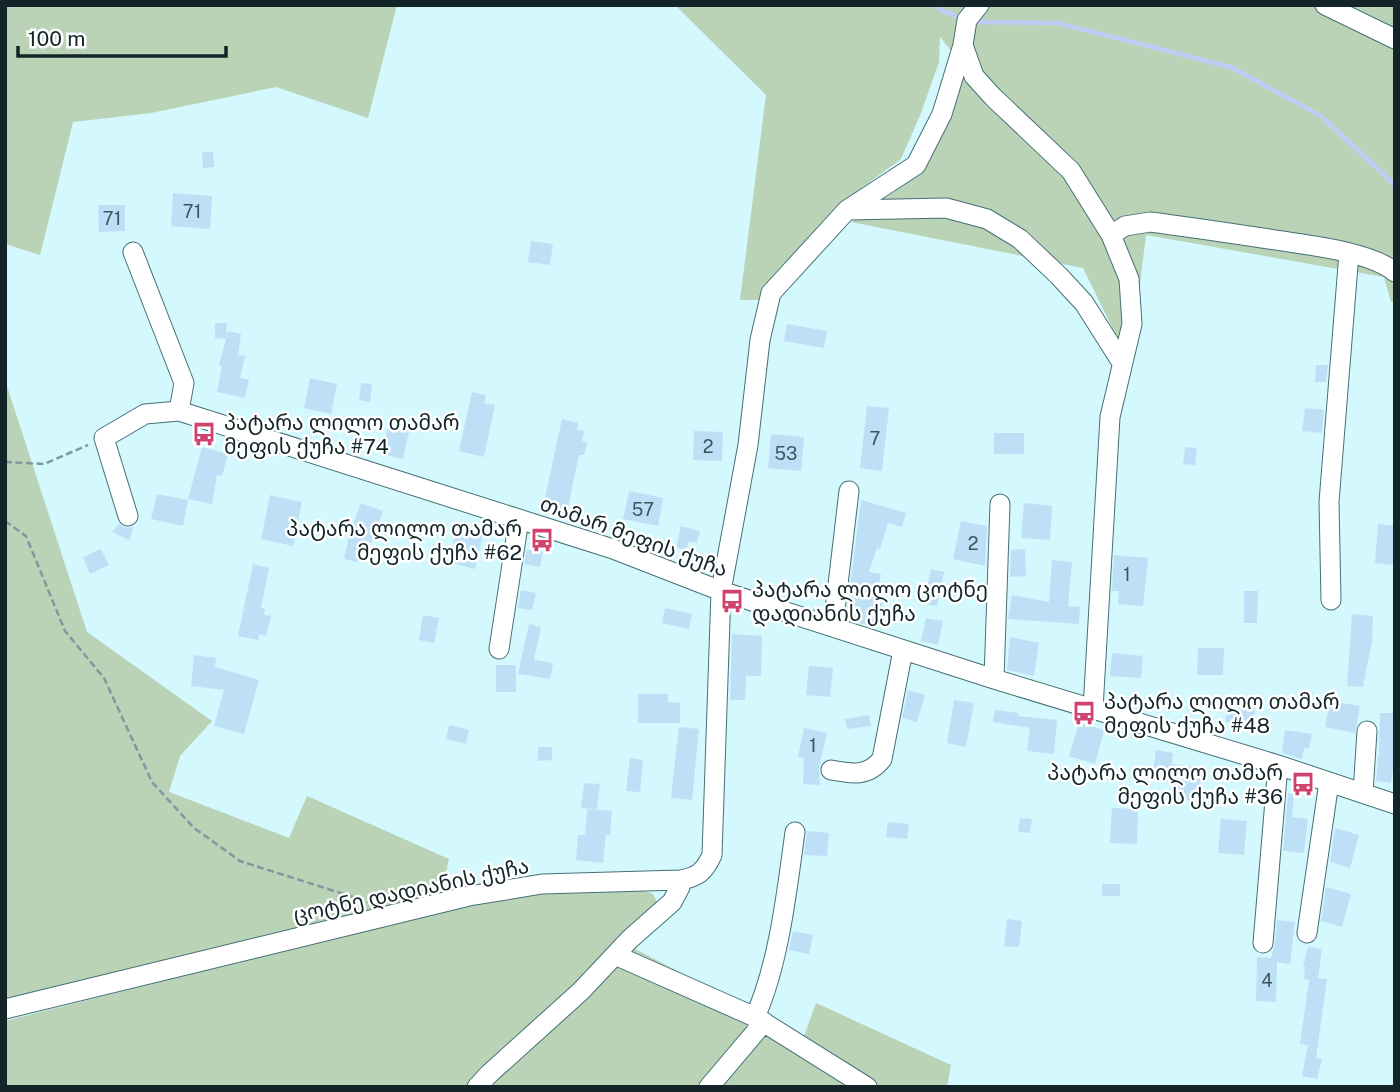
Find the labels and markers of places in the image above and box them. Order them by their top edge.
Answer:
place label: პატარა ლილო თამარ მეფის ქუჩა #74 [224,410,460,459]
bus stop icon: პატარა ლილო თამარ მეფის ქუჩა #74 [190,420,218,448]
place label: პატარა ლილო თამარ მეფის ქუჩა #62 [286,516,522,565]
bus stop icon: პატარა ლილო თამარ მეფის ქუჩა #62 [528,526,556,554]
place label: პატარა ლილო ცოტნე დადიანის ქუჩა [752,577,988,627]
bus stop icon: პატარა ლილო ცოტნე დადიანის ქუჩა [718,587,746,615]
place label: პატარა ლილო თამარ მეფის ქუჩა #48 [1104,689,1340,738]
bus stop icon: პატარა ლილო თამარ მეფის ქუჩა #48 [1070,699,1098,727]
place label: პატარა ლილო თამარ მეფის ქუჩა #36 [1047,760,1283,809]
bus stop icon: პატარა ლილო თამარ მეფის ქუჩა #36 [1289,770,1317,798]

